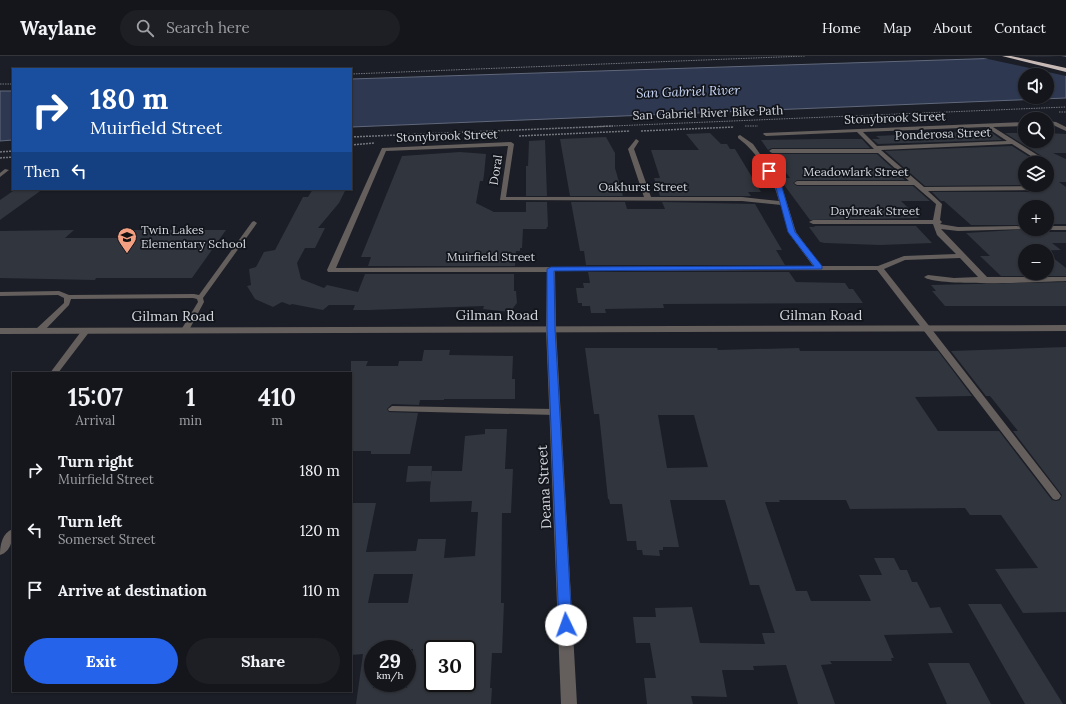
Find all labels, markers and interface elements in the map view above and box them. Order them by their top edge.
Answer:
search box [120,10,400,46]
text: Waylane [20,16,96,40]
icon: search [134,17,156,39]
text: Search here [166,18,250,37]
text: Home [822,19,861,37]
text: Map [883,19,911,37]
text: About [933,19,972,37]
text: Contact [994,19,1046,37]
map controls [1018,68,1054,280]
button: sound [1018,68,1054,104]
text: 180 m [90,81,168,117]
water label: San Gabriel River [636,81,740,102]
icon: right [24,84,76,136]
street label: San Gabriel River Bike Path [632,102,784,123]
street label: Stonybrook Street [844,108,946,127]
button: search [1018,112,1054,148]
text: Muirfield Street [90,116,223,139]
street label: Ponderosa Street [895,124,992,143]
street label: Stonybrook Street [396,126,498,145]
street label: Doral [486,154,505,186]
pin [752,154,786,188]
button: layers [1018,156,1054,192]
icon: left [68,160,90,182]
icon: arrive [758,160,780,182]
text: Then [24,162,60,181]
street label: Meadowlark Street [803,164,909,179]
street label: Oakhurst Street [598,179,688,194]
button: + [1018,200,1054,236]
street label: Daybreak Street [830,203,920,218]
place label: Twin Lakes Elementary School [141,222,246,251]
school or university icon: Twin Lakes Elementary School [116,226,138,254]
button: − [1018,244,1054,280]
street label: Muirfield Street [447,249,536,264]
street label: Gilman Road [456,306,538,324]
street label: Gilman Road [780,306,862,324]
street label: Gilman Road [132,307,214,325]
text: 15:07 [68,382,123,413]
text: 1 [186,382,195,413]
text: 410 [258,382,296,413]
text: Arrival [76,412,115,429]
text: min [179,412,202,429]
text: m [271,412,283,429]
street label: Deana Street [533,444,555,530]
text: Turn right [58,452,134,471]
icon: right [24,459,46,481]
text: 180 m [299,461,340,480]
text: Muirfield Street [58,471,154,488]
text: Turn left [58,512,122,531]
icon: left [24,519,46,541]
text: 120 m [300,521,340,540]
text: Somerset Street [58,531,156,548]
icon: arrive [24,579,46,601]
text: Arrive at destination [58,581,207,600]
text: 110 m [302,581,340,600]
position arrow [545,604,587,646]
button: Exit [24,638,178,684]
button: Share [186,638,340,684]
speed limit sign: 30 [424,640,476,692]
text: 29 [379,648,401,673]
text: km/h [376,669,404,682]

